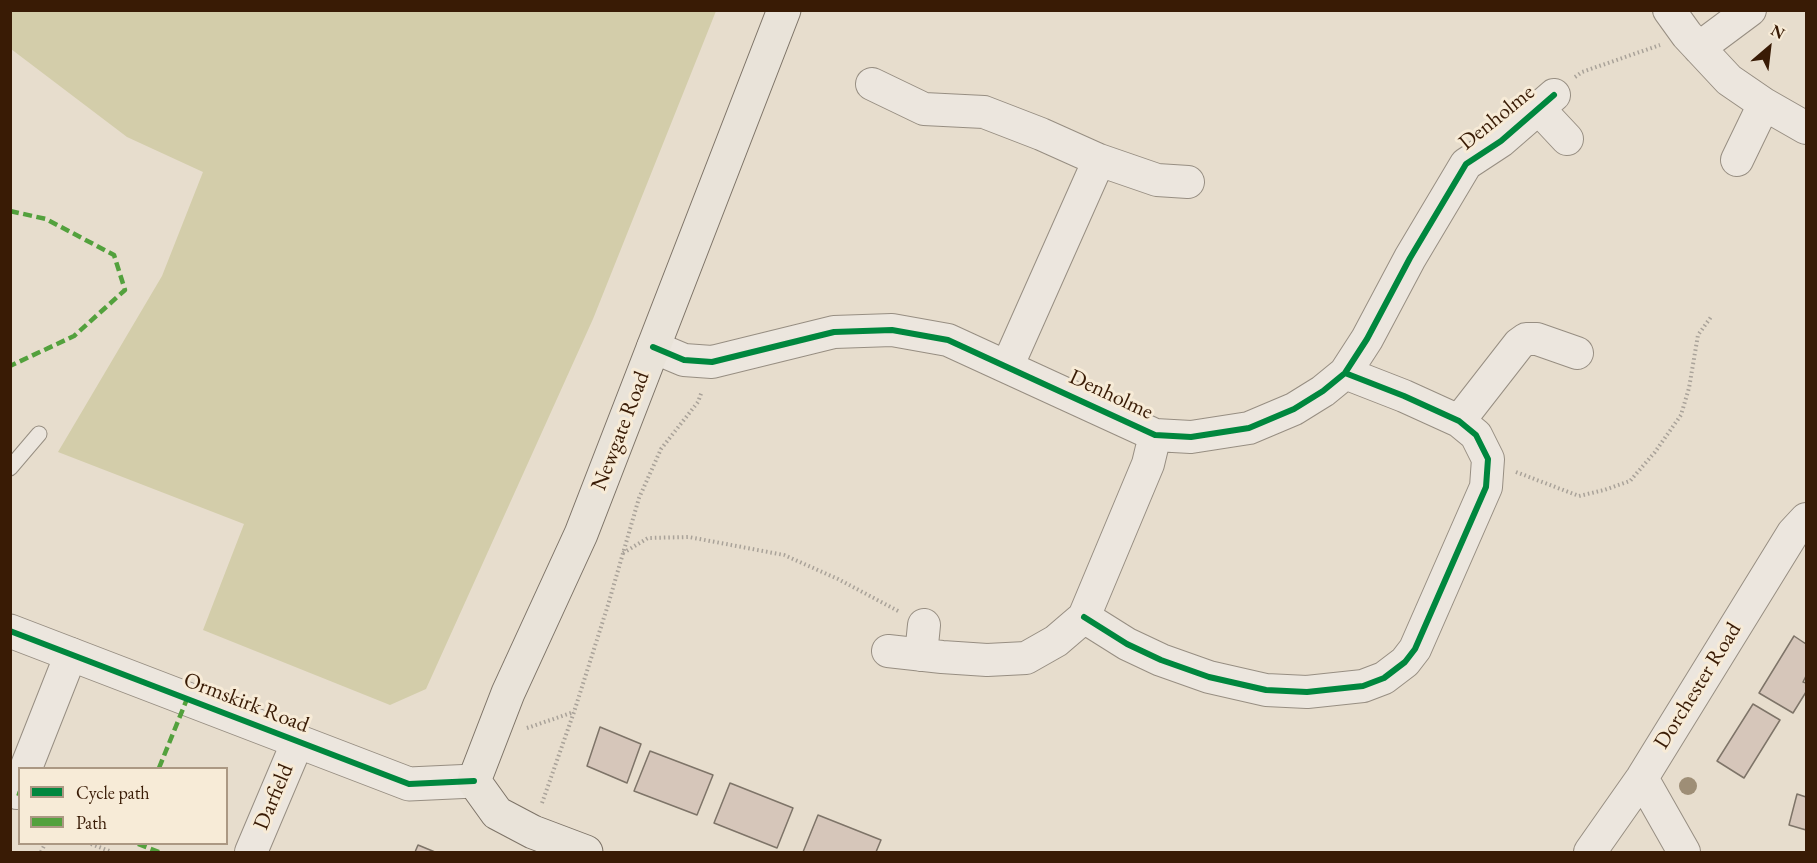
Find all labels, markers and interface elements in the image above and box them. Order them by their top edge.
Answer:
north arrow [1739,18,1799,78]
text: N [1767,19,1788,44]
street label: Denholme [1454,80,1540,156]
street label: Denholme [1065,364,1157,426]
street label: Newgate Road [586,368,656,494]
street label: Dorchester Road [1649,618,1747,754]
street label: Ormskirk Road [180,667,312,739]
street label: Darfield [248,760,300,834]
legend [18,767,228,845]
text: Cycle path [76,781,150,804]
text: Path [76,811,107,834]

